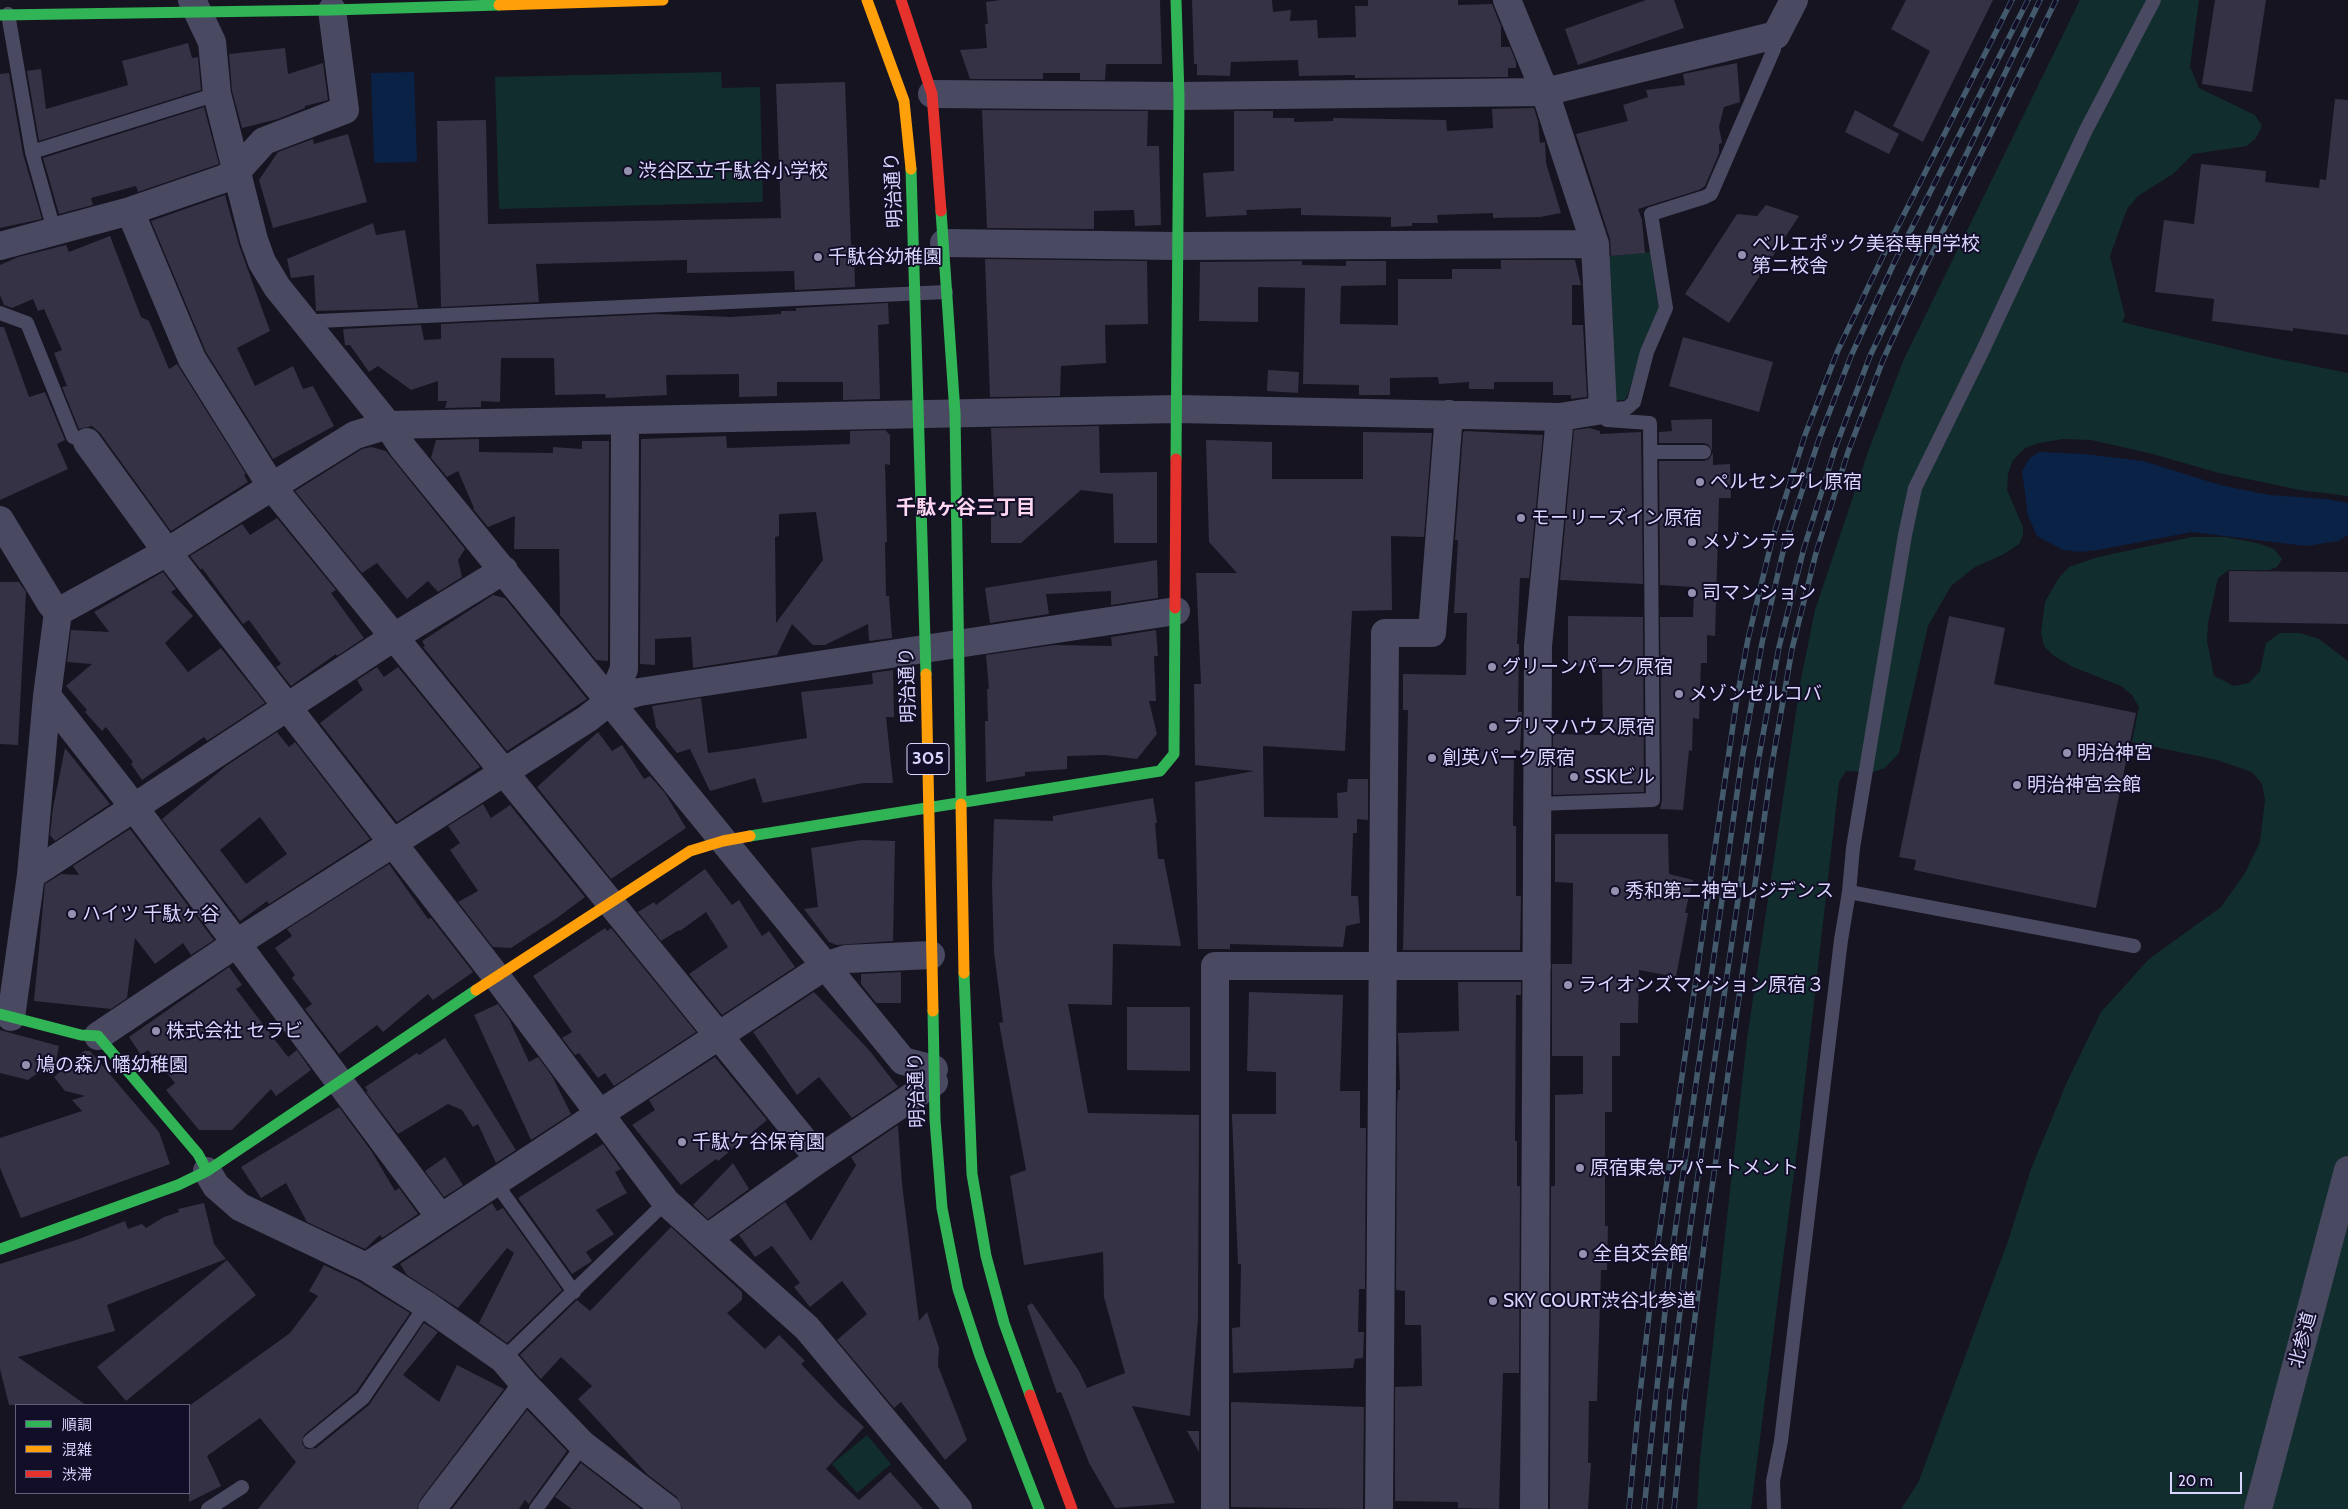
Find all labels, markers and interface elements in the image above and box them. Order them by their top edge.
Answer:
street label: 明治通り [881,151,907,229]
place label: 渋谷区立千駄谷小学校 [638,160,828,182]
marker: 渋谷区立千駄谷小学校 [622,165,634,177]
place label: ベルエポック美容専門学校 第ニ校舎 [1752,233,1980,277]
place label: 千駄谷幼稚園 [828,246,942,268]
marker: ベルエポック美容専門学校 第ニ校舎 [1736,249,1748,261]
marker: 千駄谷幼稚園 [812,251,824,263]
place label: ペルセンプレ原宿 [1710,471,1862,493]
marker: ペルセンプレ原宿 [1694,476,1706,488]
district label: 千駄ヶ谷三丁目 [896,496,1036,520]
place label: モーリーズイン原宿 [1531,507,1702,529]
marker: モーリーズイン原宿 [1515,512,1527,524]
place label: メゾンテラ [1702,531,1797,553]
marker: メゾンテラ [1686,536,1698,548]
place label: 司マンション [1702,582,1816,604]
marker: 司マンション [1686,587,1698,599]
street label: 明治通り [895,647,921,723]
place label: グリーンパーク原宿 [1502,656,1673,678]
marker: グリーンパーク原宿 [1486,661,1498,673]
place label: メゾンゼルコバ [1689,683,1822,705]
marker: メゾンゼルコバ [1673,688,1685,700]
place label: プリマハウス原宿 [1503,716,1655,738]
marker: プリマハウス原宿 [1487,721,1499,733]
place label: 明治神宮 [2077,742,2153,764]
road number: 305 [907,744,949,774]
place label: 創英パーク原宿 [1442,747,1575,769]
marker: 明治神宮 [2061,747,2073,759]
marker: 創英パーク原宿 [1426,752,1438,764]
place label: SSKビル [1584,766,1655,788]
marker: SSKビル [1568,771,1580,783]
place label: 明治神宮会館 [2027,774,2141,796]
marker: 明治神宮会館 [2011,779,2023,791]
place label: 秀和第二神宮レジデンス [1625,880,1834,902]
marker: 秀和第二神宮レジデンス [1609,885,1621,897]
place label: ハイツ 千駄ヶ谷 [82,903,219,925]
marker: ハイツ 千駄ヶ谷 [66,908,78,920]
place label: ライオンズマンション原宿３ [1578,974,1825,996]
marker: ライオンズマンション原宿３ [1562,979,1574,991]
place label: 株式会社 セラビ [166,1020,303,1042]
marker: 株式会社 セラビ [150,1025,162,1037]
street label: 明治通り [904,1052,930,1128]
place label: 鳩の森八幡幼稚園 [36,1054,188,1076]
marker: 鳩の森八幡幼稚園 [20,1059,32,1071]
place label: 千駄ケ谷保育園 [692,1131,825,1153]
marker: 千駄ケ谷保育園 [676,1136,688,1148]
place label: 原宿東急アパートメント [1590,1157,1799,1179]
marker: 原宿東急アパートメント [1574,1162,1586,1174]
place label: 全自交会館 [1593,1243,1688,1265]
marker: 全自交会館 [1577,1248,1589,1260]
place label: SKY COURT渋谷北参道 [1503,1290,1696,1312]
marker: SKY COURT渋谷北参道 [1487,1295,1499,1307]
street label: 北参道 [2285,1310,2321,1370]
legend [15,1404,190,1494]
text: 順調 [62,1416,92,1434]
text: 混雑 [62,1441,92,1459]
scale bar [2173,1462,2246,1494]
text: 渋滞 [62,1466,92,1484]
text: 20 m [2178,1472,2213,1490]

